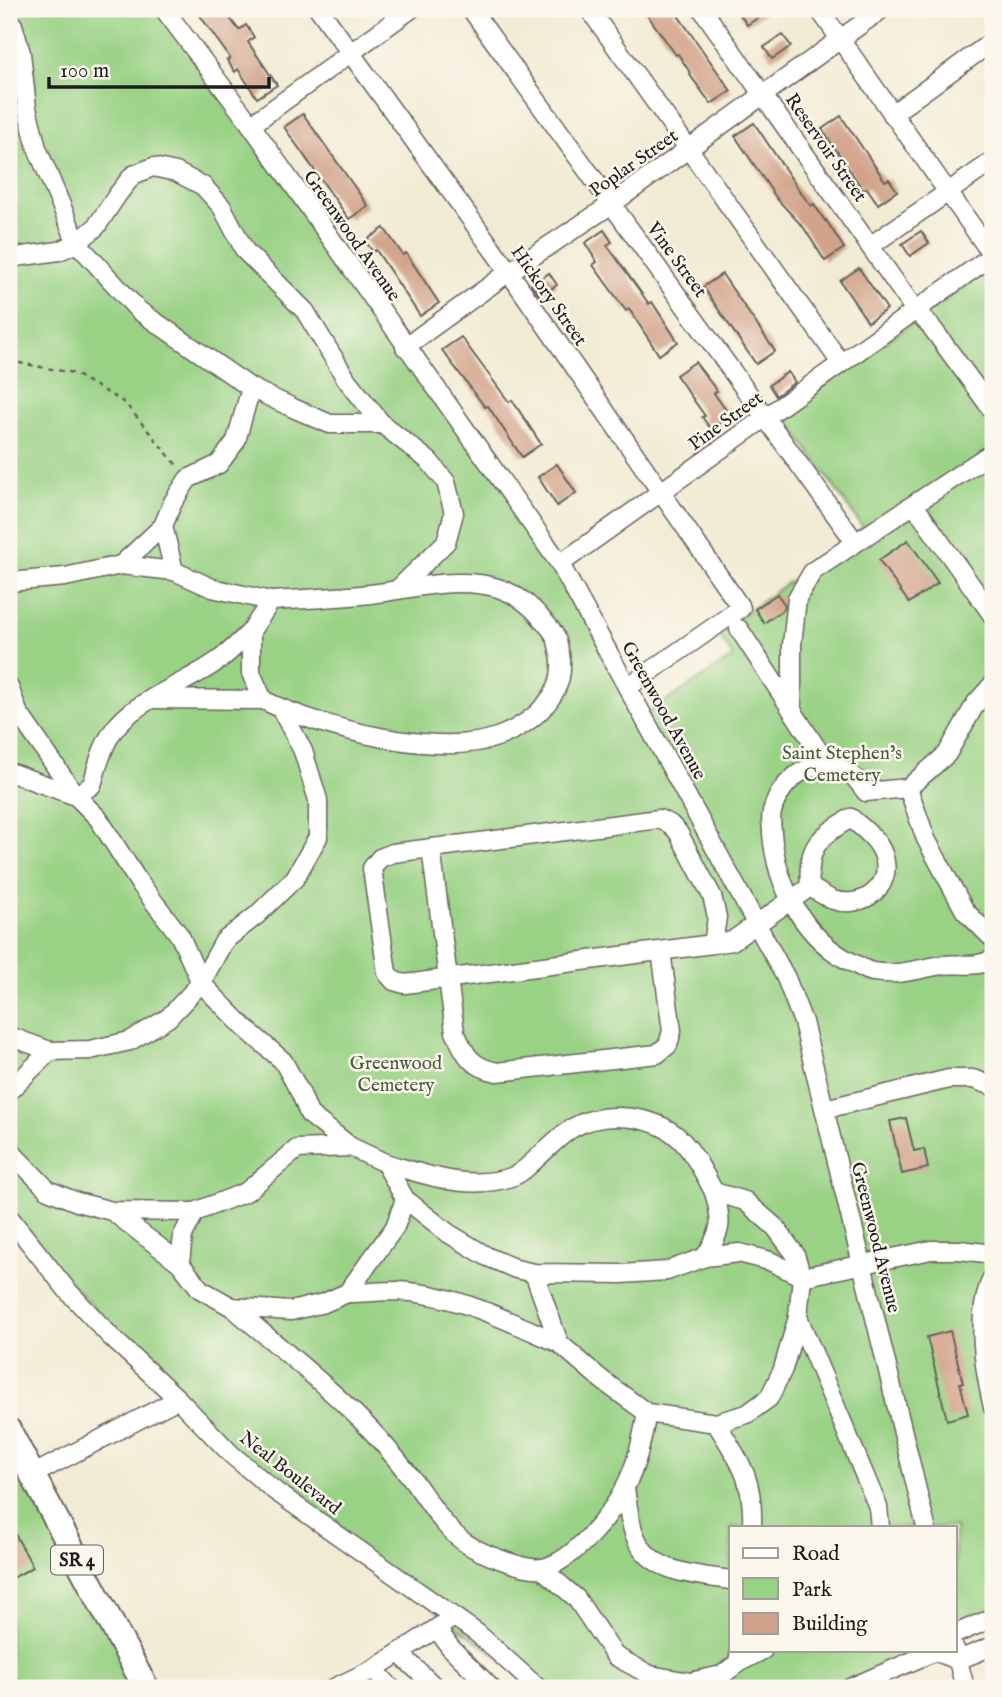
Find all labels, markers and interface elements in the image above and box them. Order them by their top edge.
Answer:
scale bar [49,46,270,90]
text: 100 m [60,58,109,85]
street label: Reservoir Street [779,89,872,208]
street label: Poplar Street [585,124,684,203]
street label: Greenwood Avenue [297,166,406,307]
street label: Vine Street [640,217,712,303]
street label: Hickory Street [505,241,592,351]
street label: Pine Street [684,386,769,457]
street label: Greenwood Avenue [615,638,711,785]
park label: Saint Stephen’s Cemetery [782,742,902,788]
park label: Greenwood Cemetery [350,1052,443,1098]
street label: Greenwood Avenue [845,1160,905,1316]
street label: Neal Boulevard [234,1426,346,1521]
legend [729,1526,956,1652]
text: Road [792,1541,840,1568]
road number: SR 4 [51,1546,103,1574]
text: Park [792,1577,833,1604]
text: Building [792,1611,868,1638]

